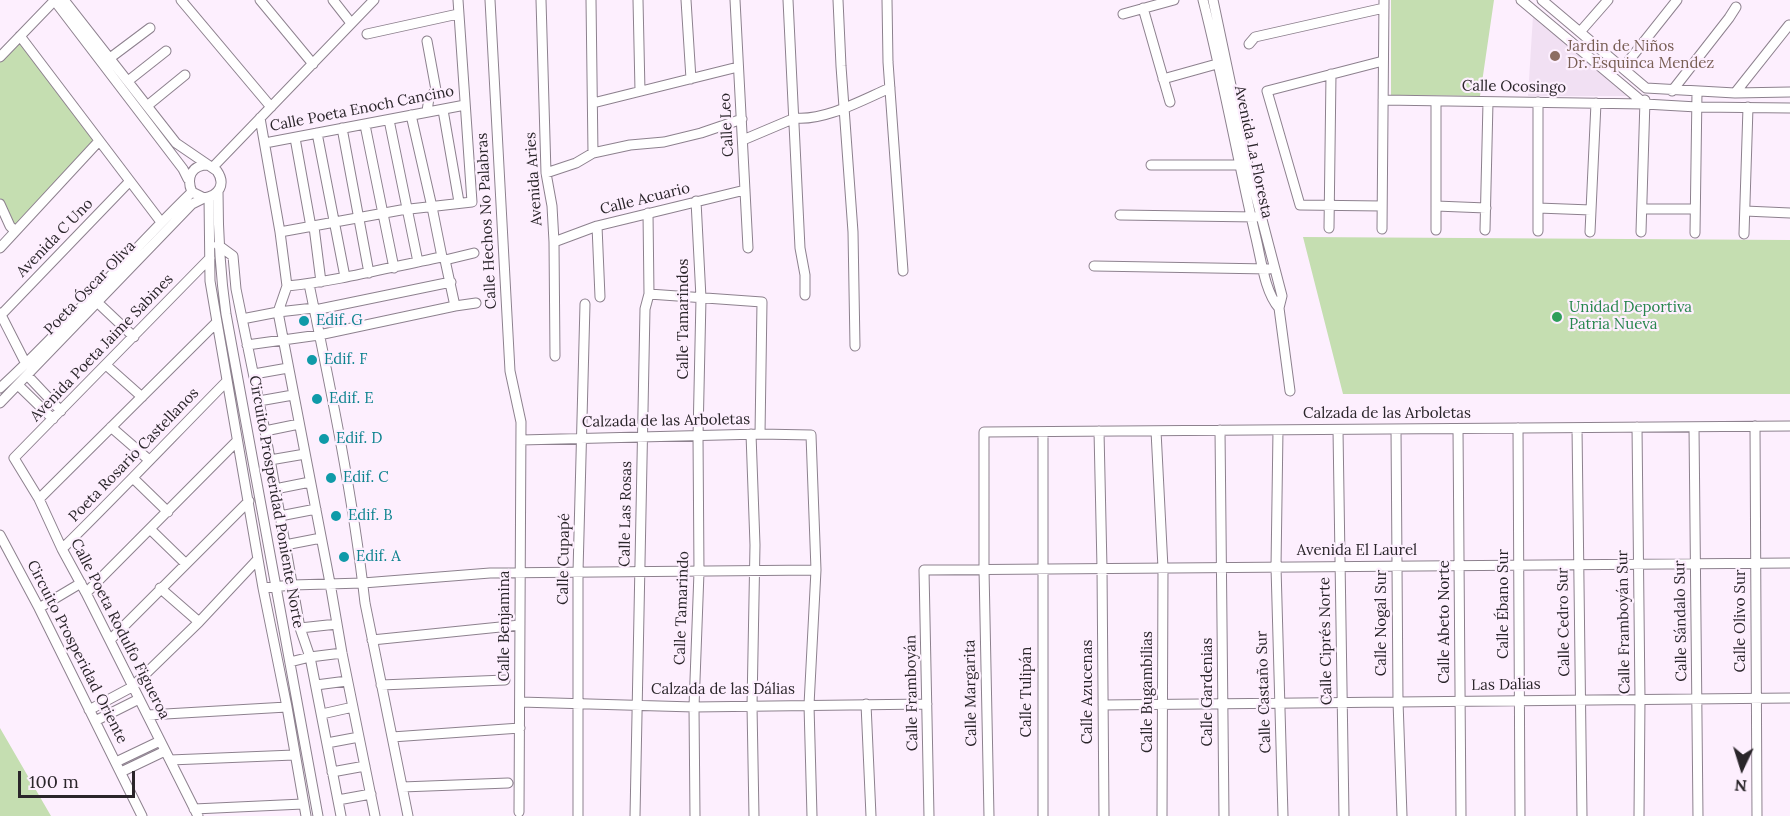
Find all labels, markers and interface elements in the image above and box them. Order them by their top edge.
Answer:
place label: Jardin de Niños Dr. Esquinca Mendez [1567,38,1714,73]
marker: Jardin de Niños Dr. Esquinca Mendez [1548,49,1562,63]
street label: Calle Ocosingo [1462,77,1566,97]
street label: Calle Poeta Enoch Cancino [268,82,456,136]
street label: Avenida La Floresta [1230,84,1276,220]
street label: Calle Leo [716,93,738,157]
street label: Calle Hechos No Palabras [473,132,501,310]
street label: Avenida Aries [522,132,546,226]
street label: Calle Acuario [598,179,692,219]
street label: Avenida C Uno [13,195,97,281]
street label: Poeta Óscar Oliva [41,237,139,339]
street label: Calle Tamarindos [675,258,693,380]
street label: Avenida Poeta Jaime Sabines [27,270,177,426]
place label: Unidad Deportiva Patria Nueva [1569,299,1692,334]
marker: Unidad Deportiva Patria Nueva [1550,310,1564,324]
place label: Edif. G [316,312,363,330]
marker: Edif. G [297,314,311,328]
place label: Edif. F [324,351,367,369]
marker: Edif. F [305,353,319,367]
street label: Circuito Prosperidad Poniente Norte [245,374,307,630]
street label: Poeta Rosario Castellanos [65,384,203,526]
place label: Edif. E [329,390,374,408]
marker: Edif. E [310,392,324,406]
street label: Calzada de las Arboletas [1303,405,1471,423]
street label: Calzada de las Arboletas [582,411,750,431]
place label: Edif. D [336,430,382,448]
marker: Edif. D [317,432,331,446]
street label: Calle Las Rosas [616,461,636,567]
place label: Edif. C [343,469,389,487]
marker: Edif. C [324,471,338,485]
place label: Edif. B [348,507,393,525]
marker: Edif. B [329,509,343,523]
street label: Calle Cupapé [554,513,574,605]
street label: Calle Poeta Rodulfo Figueroa [67,536,173,722]
street label: Avenida El Laurel [1297,542,1417,560]
place label: Edif. A [356,548,401,566]
street label: Calle Ébano Sur [1495,549,1513,659]
marker: Edif. A [337,550,351,564]
street label: Calle Framboyán Sur [1614,550,1634,694]
street label: Calle Tamarindo [671,551,693,665]
street label: Circuito Prosperidad Oriente [23,557,131,747]
street label: Calle Abeto Norte [1436,560,1454,684]
street label: Calle Sándalo Sur [1671,560,1691,682]
street label: Calle Cedro Sur [1554,567,1574,677]
street label: Calle Benjamina [496,570,514,682]
street label: Calle Nogal Sur [1373,570,1391,676]
street label: Calle Olivo Sur [1732,570,1750,672]
street label: Calle Ciprés Norte [1316,577,1336,705]
street label: Calle Castaño Sur [1253,630,1275,754]
street label: Calle Bugambilias [1139,631,1157,753]
street label: Calle Framboyán [902,635,922,751]
street label: Calle Gardenias [1199,637,1217,747]
street label: Calle Margarita [961,639,981,747]
street label: Calle Azucenas [1079,640,1097,744]
street label: Calle Tulipán [1018,647,1036,737]
street label: Las Dalias [1471,675,1541,695]
street label: Calzada de las Dálias [651,681,795,699]
north arrow [1712,738,1772,798]
scale bar [21,759,138,797]
text: 100 m [29,770,79,793]
text: N [1734,776,1748,796]

